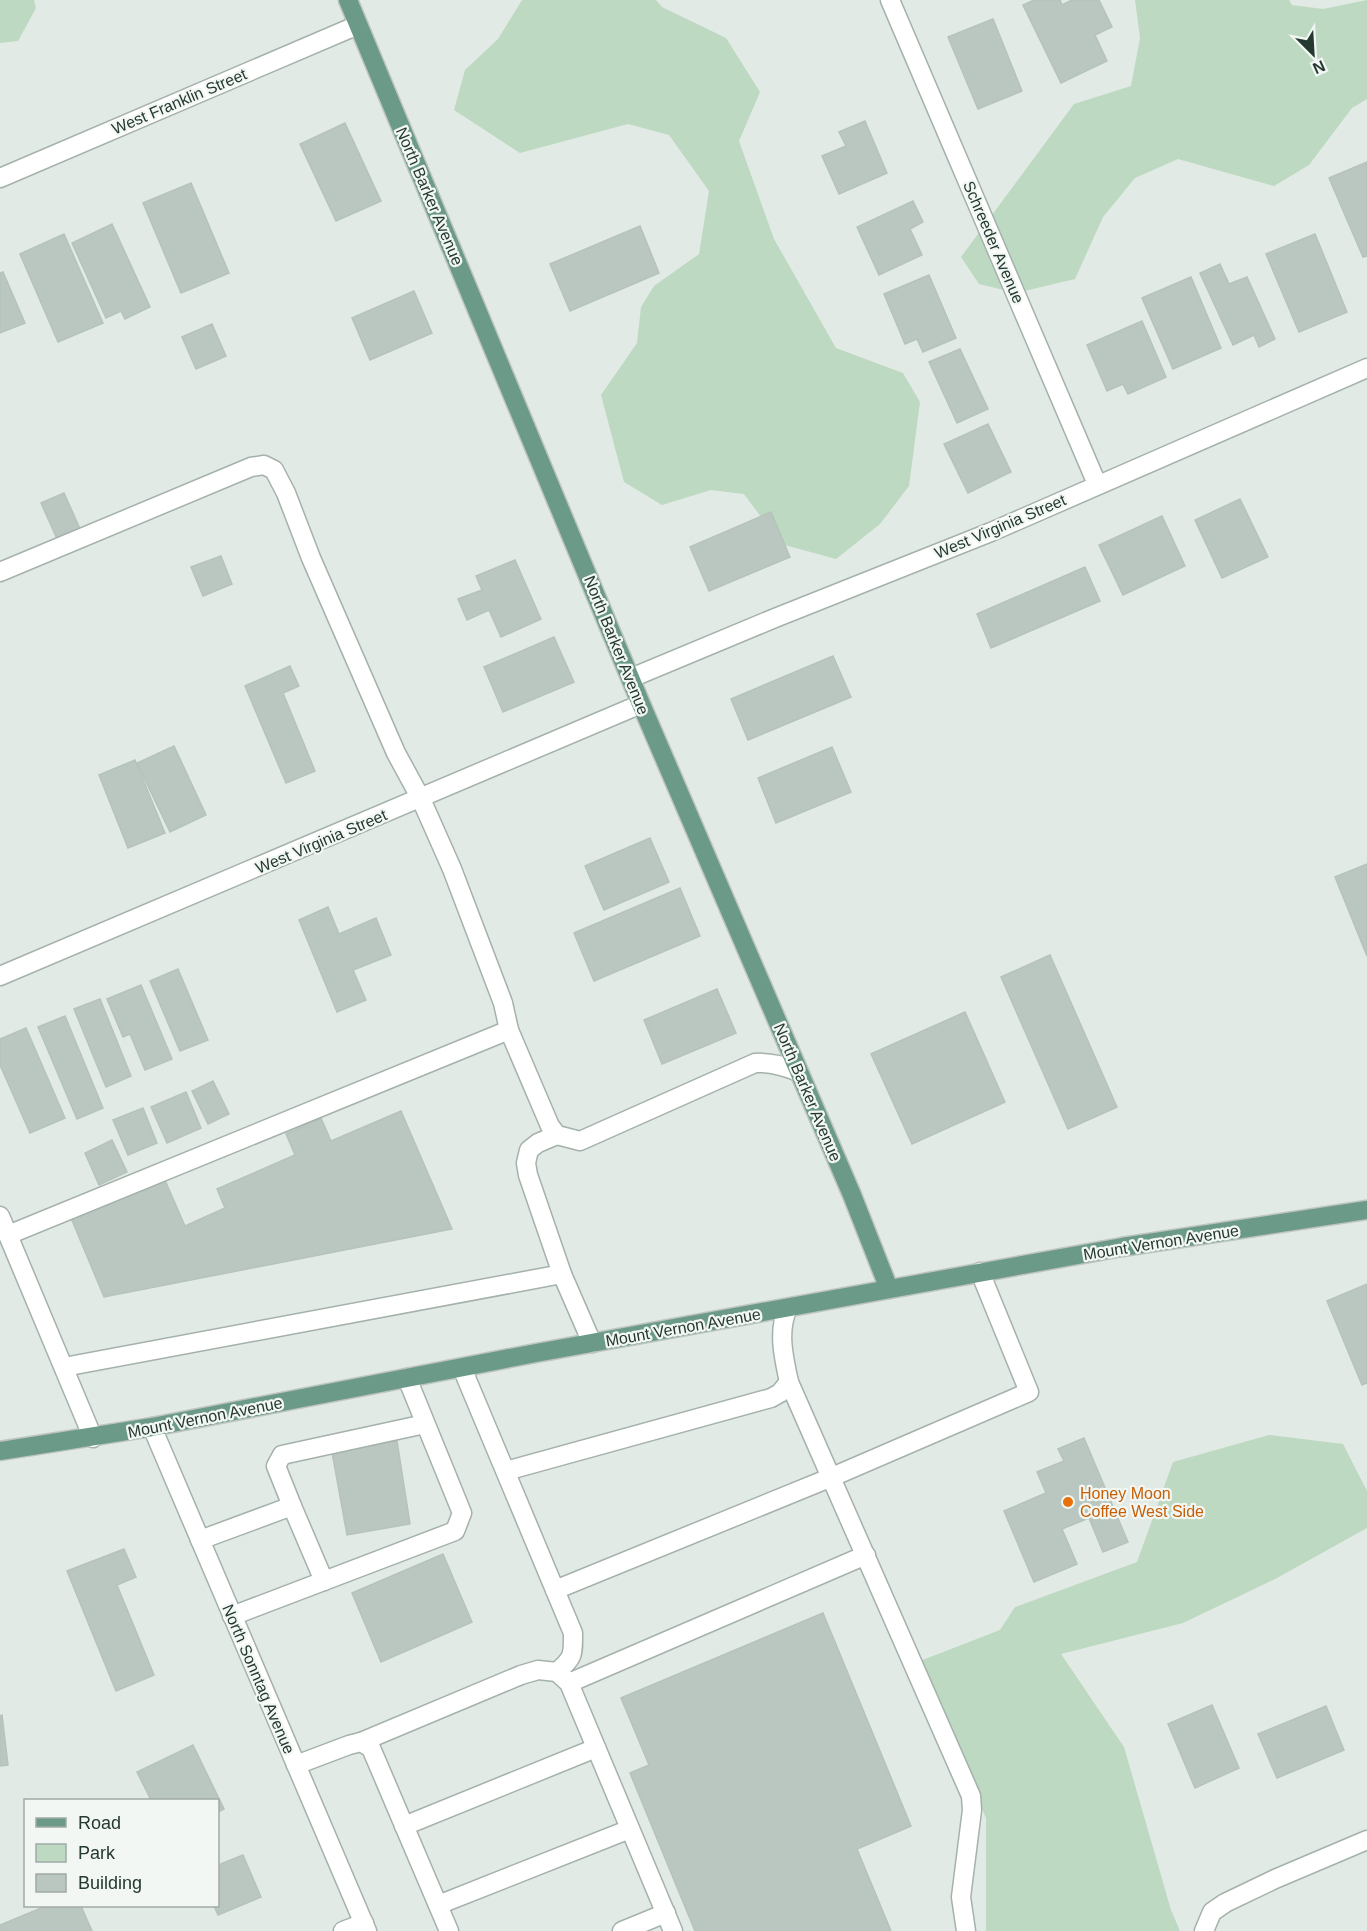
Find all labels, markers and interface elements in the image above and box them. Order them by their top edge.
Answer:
north arrow [1283,24,1343,84]
text: N [1310,57,1328,77]
street label: West Franklin Street [109,65,250,138]
street label: North Barker Avenue [393,125,466,268]
street label: Schreeder Avenue [960,178,1027,306]
street label: West Virginia Street [932,491,1069,562]
street label: North Barker Avenue [581,573,652,717]
street label: West Virginia Street [253,806,390,877]
street label: North Barker Avenue [771,1021,844,1164]
street label: Mount Vernon Avenue [1082,1222,1240,1263]
street label: Mount Vernon Avenue [604,1305,762,1350]
street label: Mount Vernon Avenue [126,1394,284,1441]
place label: Honey Moon Coffee West Side [1080,1485,1204,1520]
marker: Honey Moon Coffee West Side [1061,1495,1075,1509]
street label: North Sonntag Avenue [219,1602,298,1757]
legend [24,1799,219,1907]
text: Road [78,1813,121,1833]
text: Park [78,1843,116,1863]
text: Building [78,1873,142,1893]

